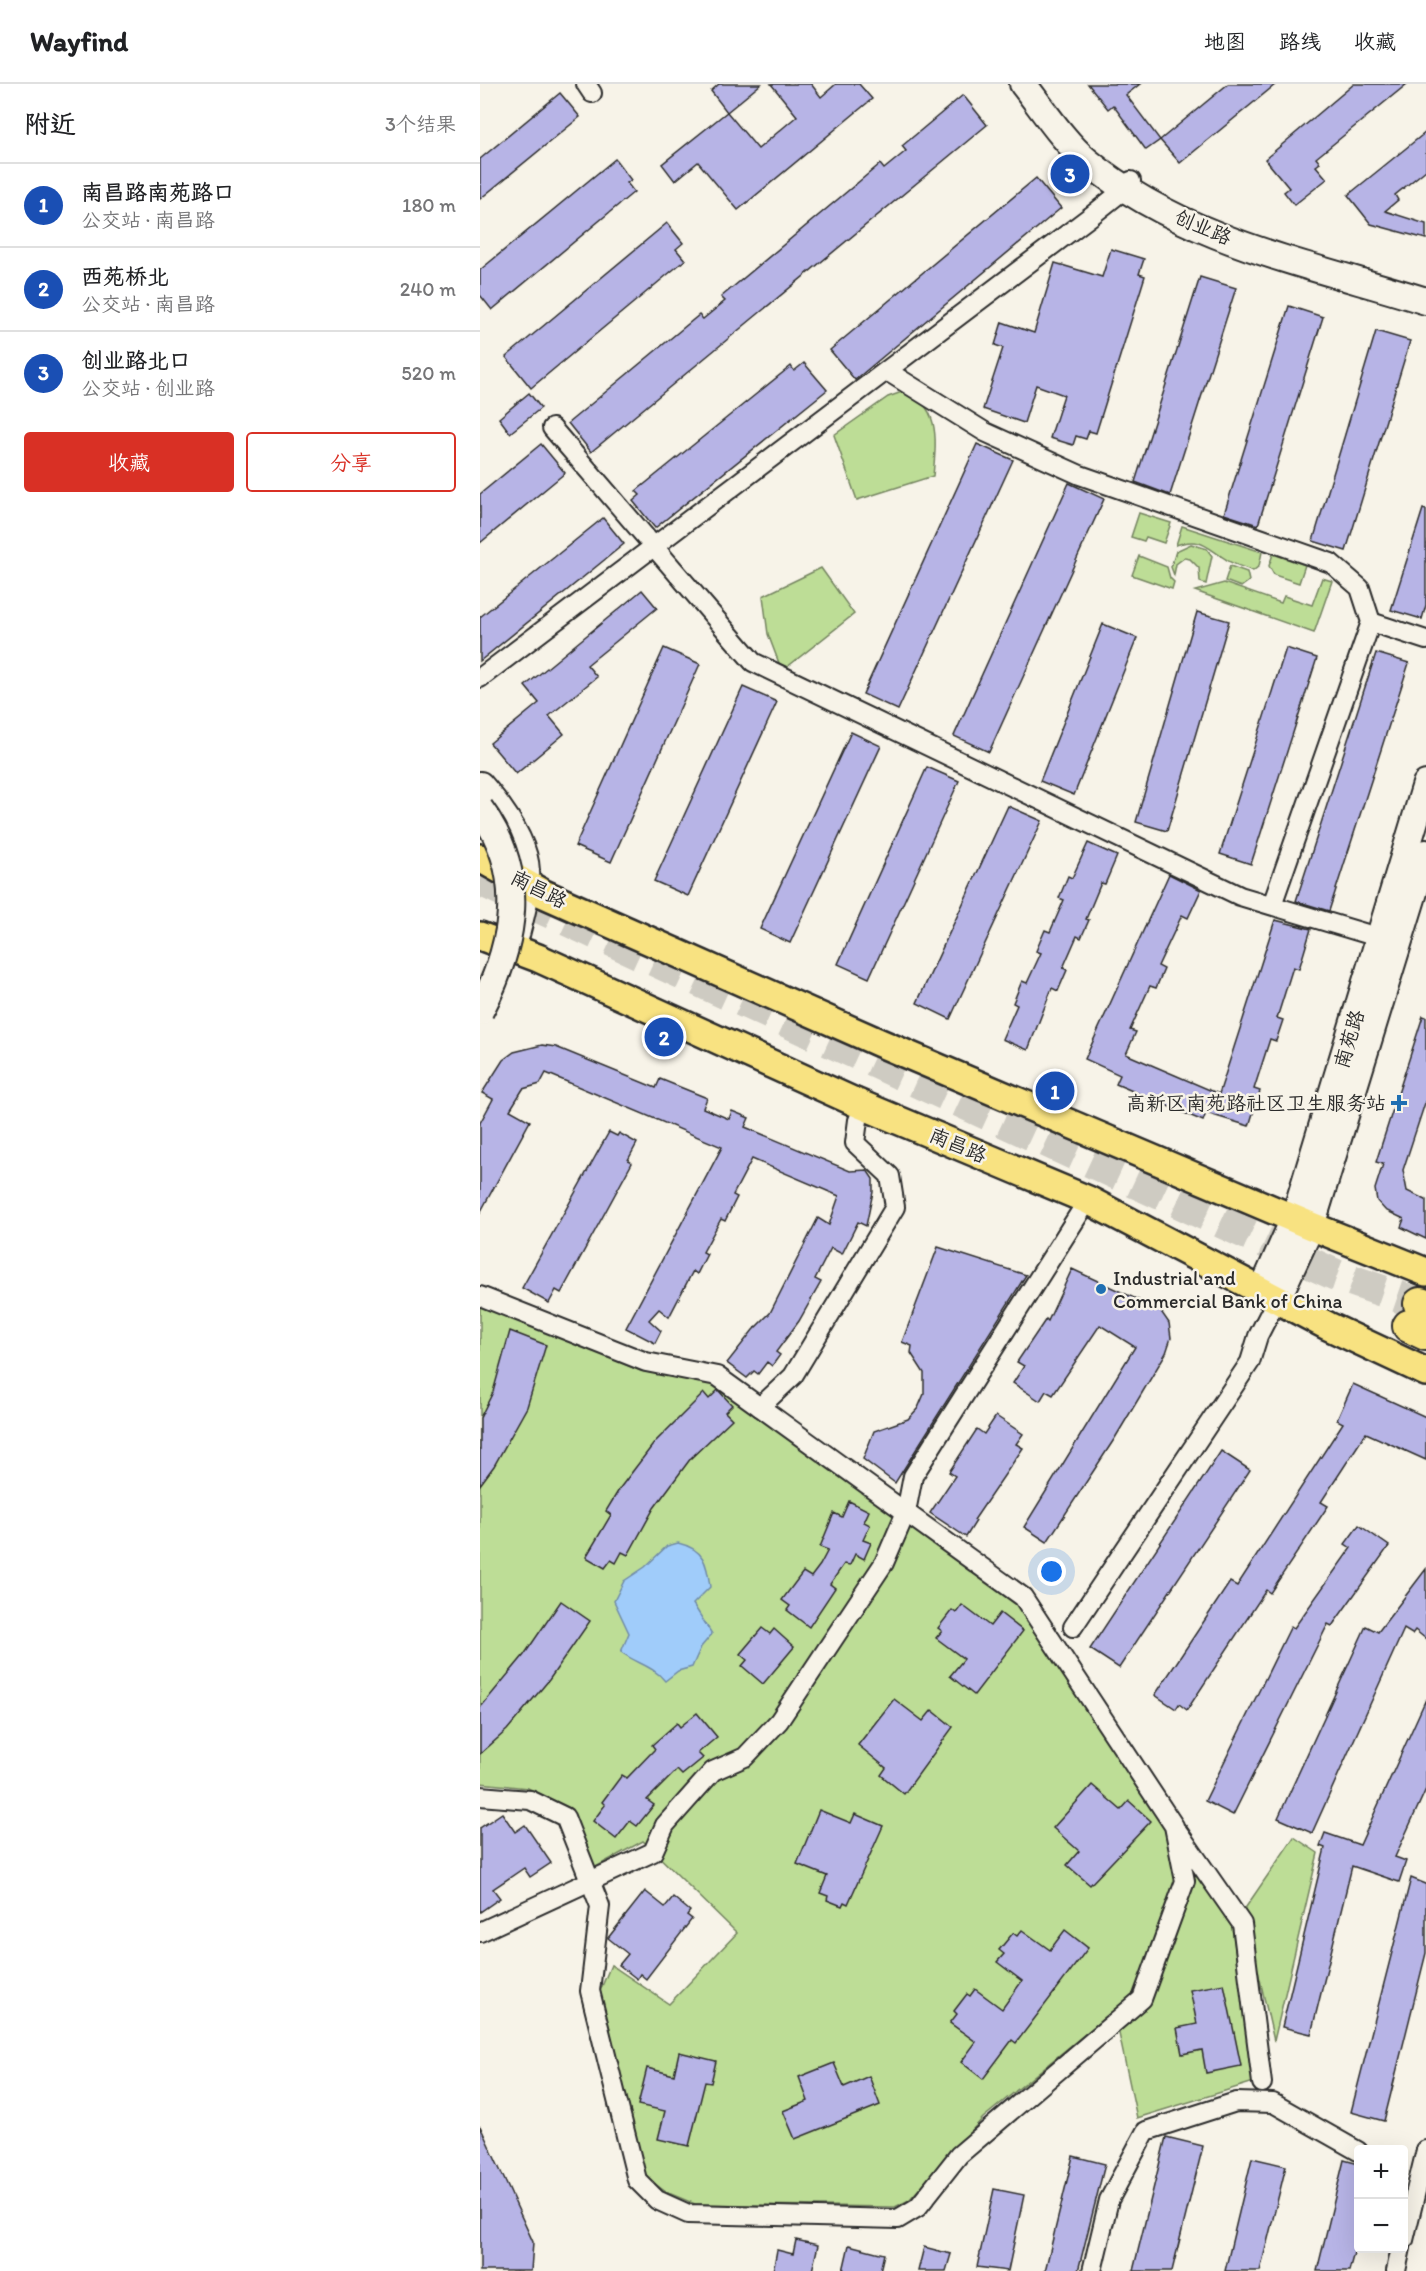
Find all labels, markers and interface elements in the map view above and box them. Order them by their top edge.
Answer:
text: Wayfind [30,24,128,58]
text: 地图 [1204,29,1246,54]
text: 路线 [1279,29,1321,54]
text: 收藏 [1354,29,1396,54]
text: 附近 [24,108,76,140]
text: 3个结果 [385,112,456,136]
pin: 3 [1050,152,1090,196]
text: 南昌路南苑路口 [81,179,235,206]
text: 1 [39,193,48,217]
text: 180 m [402,193,456,217]
street label: 创业路 [1171,204,1236,250]
text: 公交站 · 南昌路 [81,208,215,232]
text: 西苑桥北 [81,263,169,290]
text: 2 [38,277,49,301]
text: 240 m [400,277,456,301]
text: 公交站 · 南昌路 [81,292,215,316]
text: 创业路北口 [81,347,191,374]
text: 3 [38,361,49,385]
text: 520 m [401,361,456,385]
text: 公交站 · 创业路 [81,376,215,400]
button: 收藏 [24,432,234,492]
button: 分享 [246,432,456,492]
street label: 南昌路 [507,865,572,914]
street label: 南苑路 [1329,1006,1370,1071]
pin: 2 [644,1014,684,1060]
pin: 1 [1036,1068,1074,1114]
place label: 高新区南苑路社区卫生服务站 [1126,1091,1386,1115]
marker: 高新区南苑路社区卫生服务站 [1390,1094,1408,1112]
street label: 南昌路 [926,1122,991,1168]
place label: Industrial and Commercial Bank of China [1113,1266,1343,1313]
marker: Industrial and Commercial Bank of China [1094,1282,1108,1296]
your location [1037,1557,1066,1586]
map controls [1354,2145,1408,2253]
button: + [1354,2145,1408,2199]
button: − [1354,2199,1408,2253]

